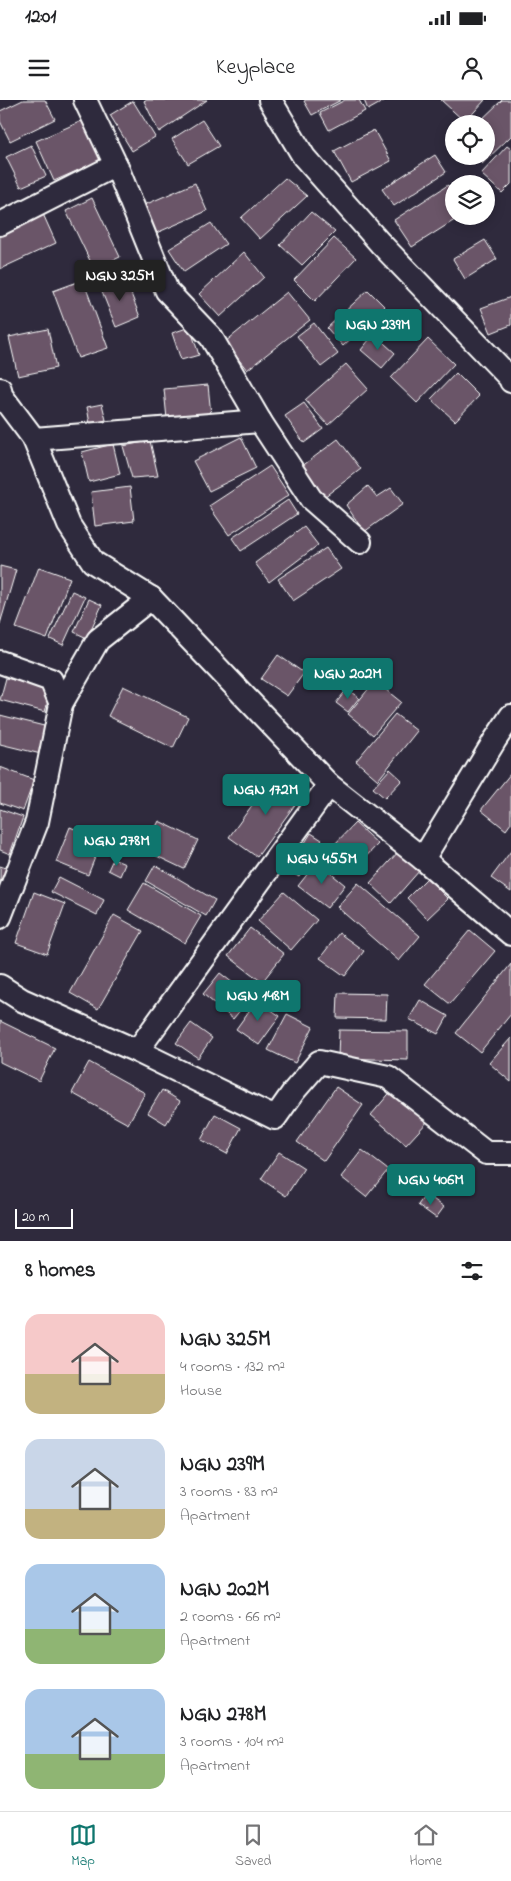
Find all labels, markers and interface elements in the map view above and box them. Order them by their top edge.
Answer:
text: 12:01 [25,4,56,31]
text: Keyplace [216,52,295,84]
icon: menu [25,54,53,82]
icon: person [458,54,486,82]
map controls [445,115,495,225]
button: locate [445,115,495,165]
button: layers [445,175,495,225]
pin: NGN 325M [68,260,172,302]
text: NGN 325M [85,264,155,288]
pin: NGN 239M [326,308,430,351]
text: NGN 239M [346,313,410,337]
pin: NGN 202M [296,658,400,700]
text: NGN 202M [314,662,382,686]
pin: NGN 172M [214,774,318,816]
text: NGN 172M [234,778,298,802]
pin: NGN 278M [65,824,169,867]
text: NGN 278M [84,829,150,853]
pin: NGN 455M [270,842,374,885]
text: NGN 455M [287,847,357,871]
pin: NGN 148M [206,980,310,1022]
text: NGN 148M [226,984,290,1008]
pin: NGN 406M [379,1164,483,1206]
text: NGN 406M [398,1168,464,1192]
scale bar [15,1206,72,1229]
text: 20 m [22,1207,49,1228]
text: 8 homes [25,1256,95,1286]
icon: filters [458,1257,486,1285]
text: NGN 325M [180,1325,271,1355]
icon: home [65,1334,125,1394]
text: 4 rooms · 132 m² [180,1355,285,1379]
text: House [180,1379,222,1403]
text: NGN 239M [180,1450,265,1480]
icon: home [65,1459,125,1519]
text: 3 rooms · 83 m² [180,1480,278,1504]
text: Apartment [180,1504,250,1528]
text: NGN 202M [180,1575,269,1605]
icon: home [65,1584,125,1644]
text: 2 rooms · 66 m² [180,1605,281,1629]
text: Apartment [180,1629,250,1653]
text: NGN 278M [180,1700,266,1730]
icon: home [65,1709,125,1769]
text: 3 rooms · 104 m² [180,1730,284,1754]
text: Apartment [180,1754,250,1778]
tab: Map [69,1821,97,1872]
tab: Saved [235,1821,271,1872]
tab: Home [409,1821,442,1872]

